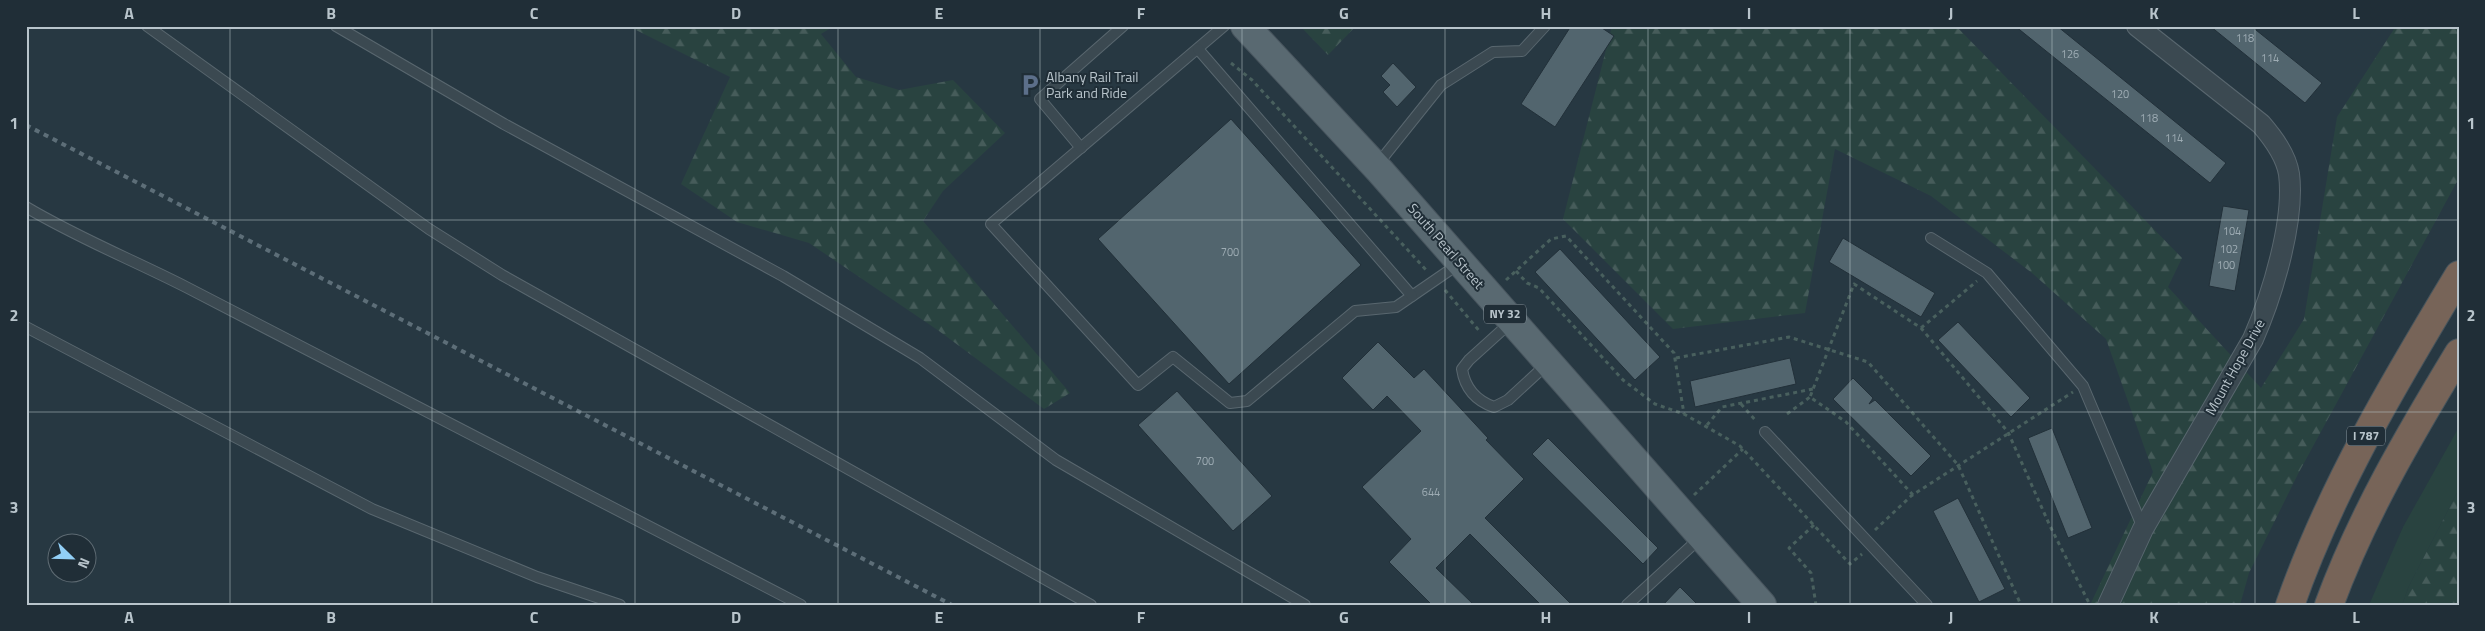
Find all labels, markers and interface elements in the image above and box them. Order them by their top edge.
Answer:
text: A [124,1,134,25]
text: B [326,1,336,25]
text: C [530,1,539,25]
text: D [731,1,741,25]
text: E [935,1,944,25]
text: F [1137,1,1146,25]
text: G [1339,1,1349,25]
text: H [1541,1,1551,25]
text: I [1747,1,1751,25]
text: J [1949,1,1953,25]
text: K [2149,1,2159,25]
text: L [2352,1,2360,25]
house number: 118 [2236,30,2254,46]
house number: 126 [2061,46,2079,62]
house number: 114 [2261,50,2279,66]
place label: Albany Rail Trail Park and Ride [1046,66,1139,103]
parking icon: Albany Rail Trail Park and Ride [1017,72,1043,98]
house number: 120 [2111,86,2129,102]
house number: 118 [2140,110,2158,126]
text: 1 [10,111,18,135]
text: 1 [2467,111,2475,135]
house number: 114 [2165,130,2183,146]
street label: South Pearl Street [1403,198,1490,293]
house number: 104 [2223,223,2241,239]
house number: 102 [2220,241,2238,257]
house number: 700 [1221,244,1239,260]
house number: 100 [2217,257,2235,273]
text: 2 [10,303,18,327]
text: 2 [2467,303,2475,327]
road number: NY 32 [1484,304,1526,324]
street label: Mount Hope Drive [2199,315,2270,419]
road number: I 787 [2347,426,2385,446]
house number: 700 [1196,453,1214,469]
house number: 644 [1422,484,1440,500]
text: 3 [10,495,18,519]
text: 3 [2467,495,2475,519]
north arrow [48,534,98,584]
text: N [73,555,96,572]
text: A [124,605,134,629]
text: B [326,605,336,629]
text: C [530,605,539,629]
text: D [731,605,741,629]
text: E [935,605,944,629]
text: F [1137,605,1146,629]
text: G [1339,605,1349,629]
text: H [1541,605,1551,629]
text: I [1747,605,1751,629]
text: J [1949,605,1953,629]
text: K [2149,605,2159,629]
text: L [2352,605,2360,629]

